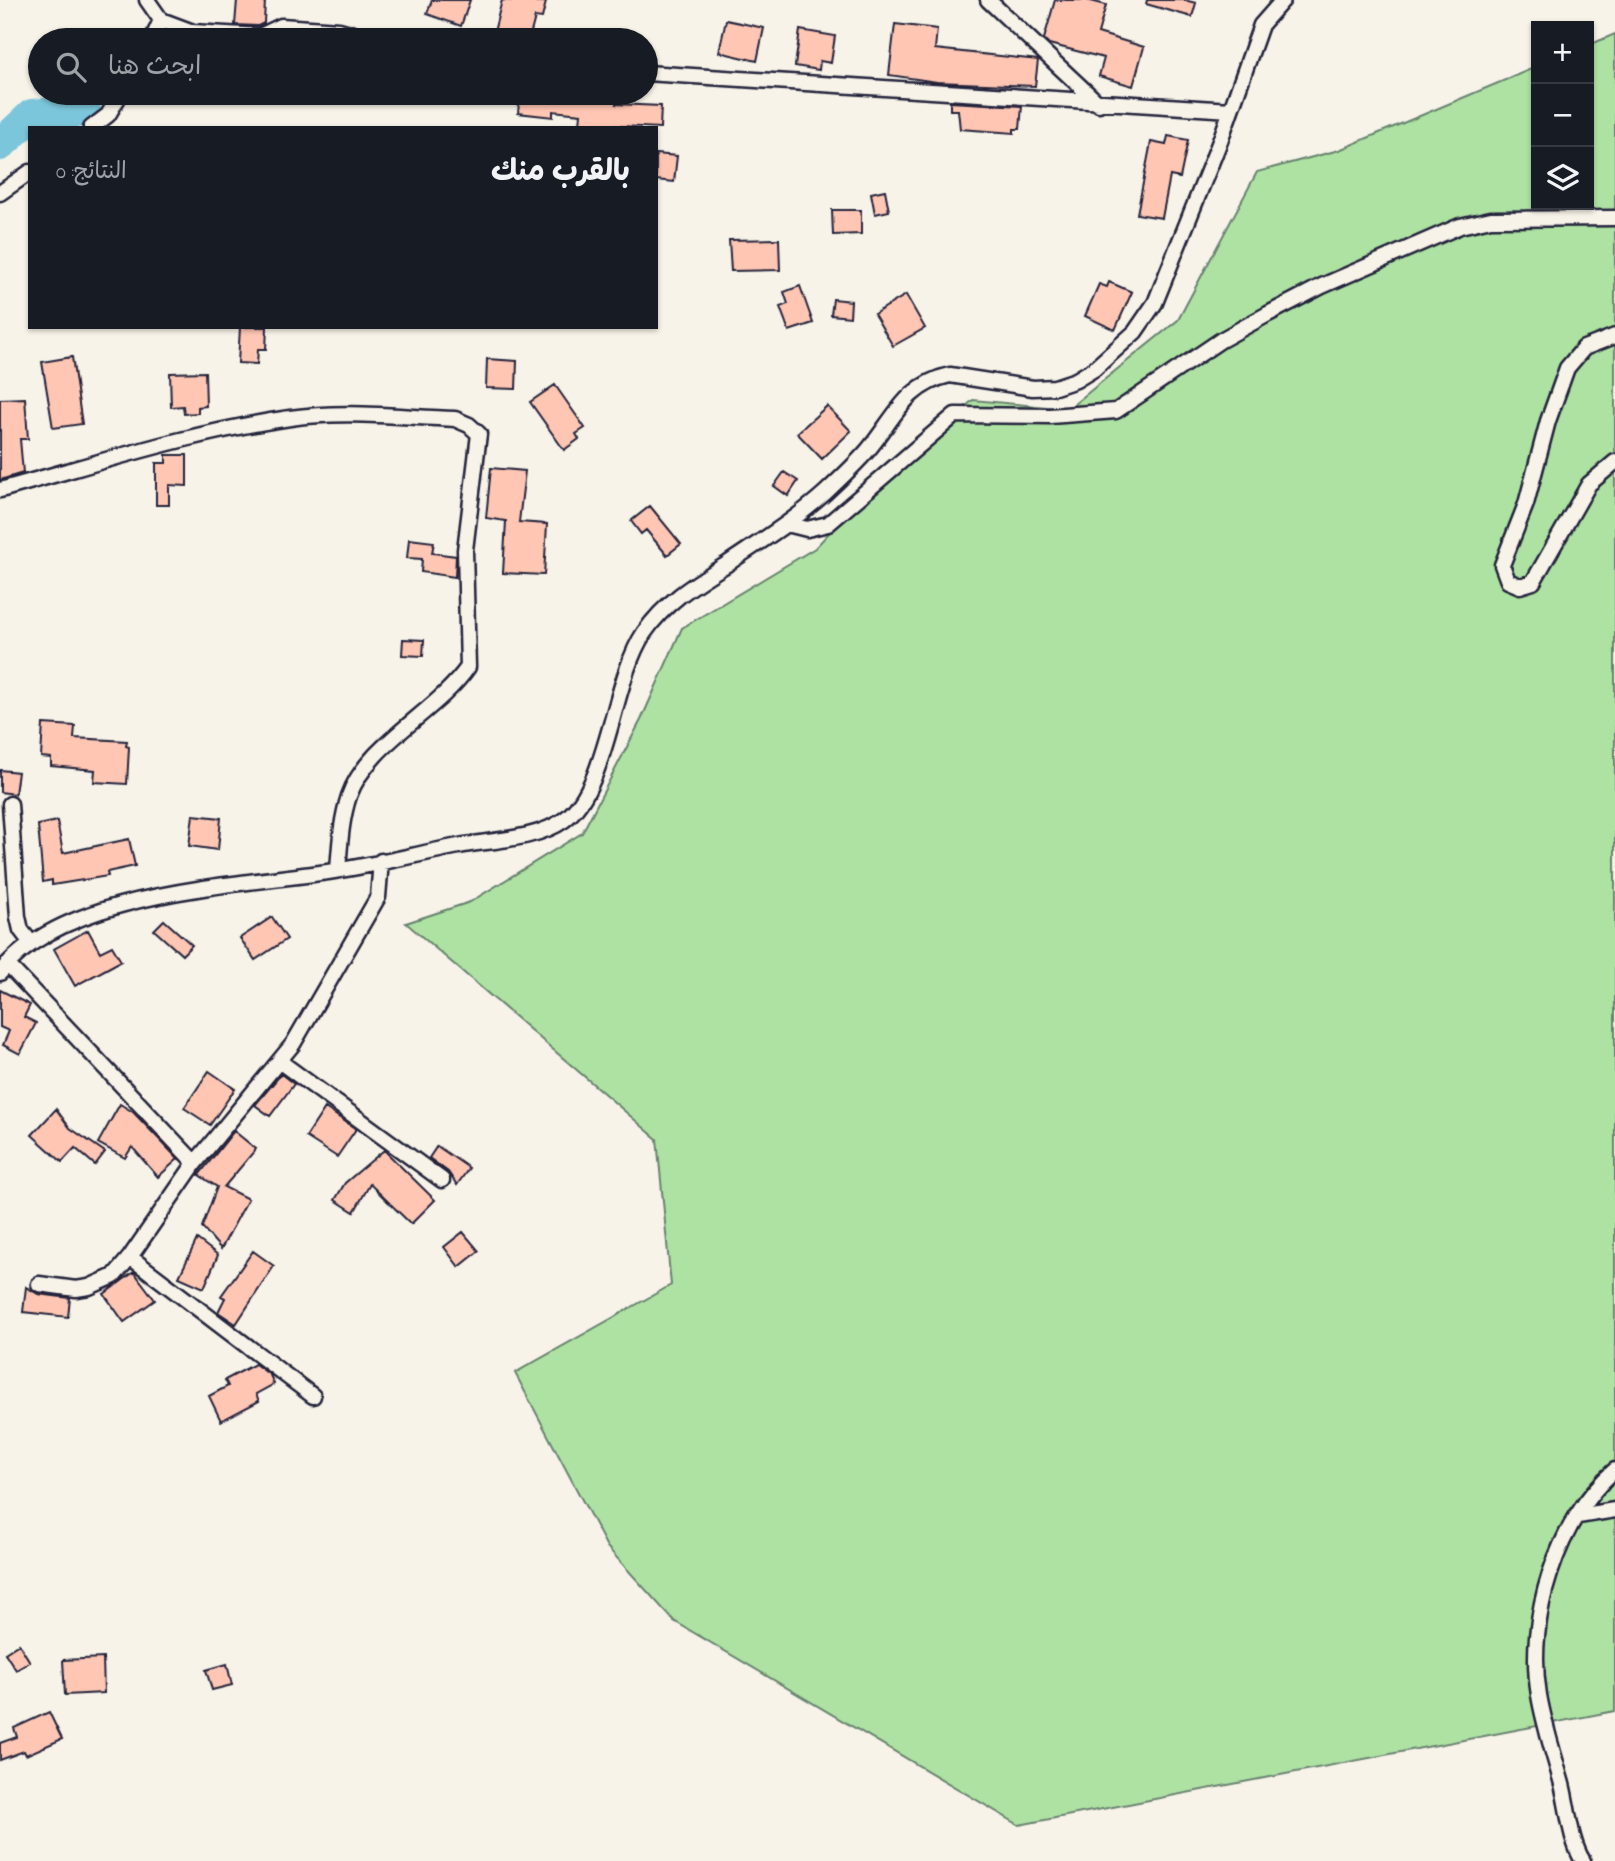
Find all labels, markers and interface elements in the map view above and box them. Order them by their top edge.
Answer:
map controls [1531,21,1594,210]
button: + [1531,21,1594,84]
search box [28,28,658,105]
icon: search [52,48,90,86]
text: ابحث هنا [108,49,201,87]
button: − [1531,84,1594,147]
button: layers [1531,147,1594,210]
text: بالقرب منك [491,151,630,195]
text: النتائج: 0 [56,156,127,189]

